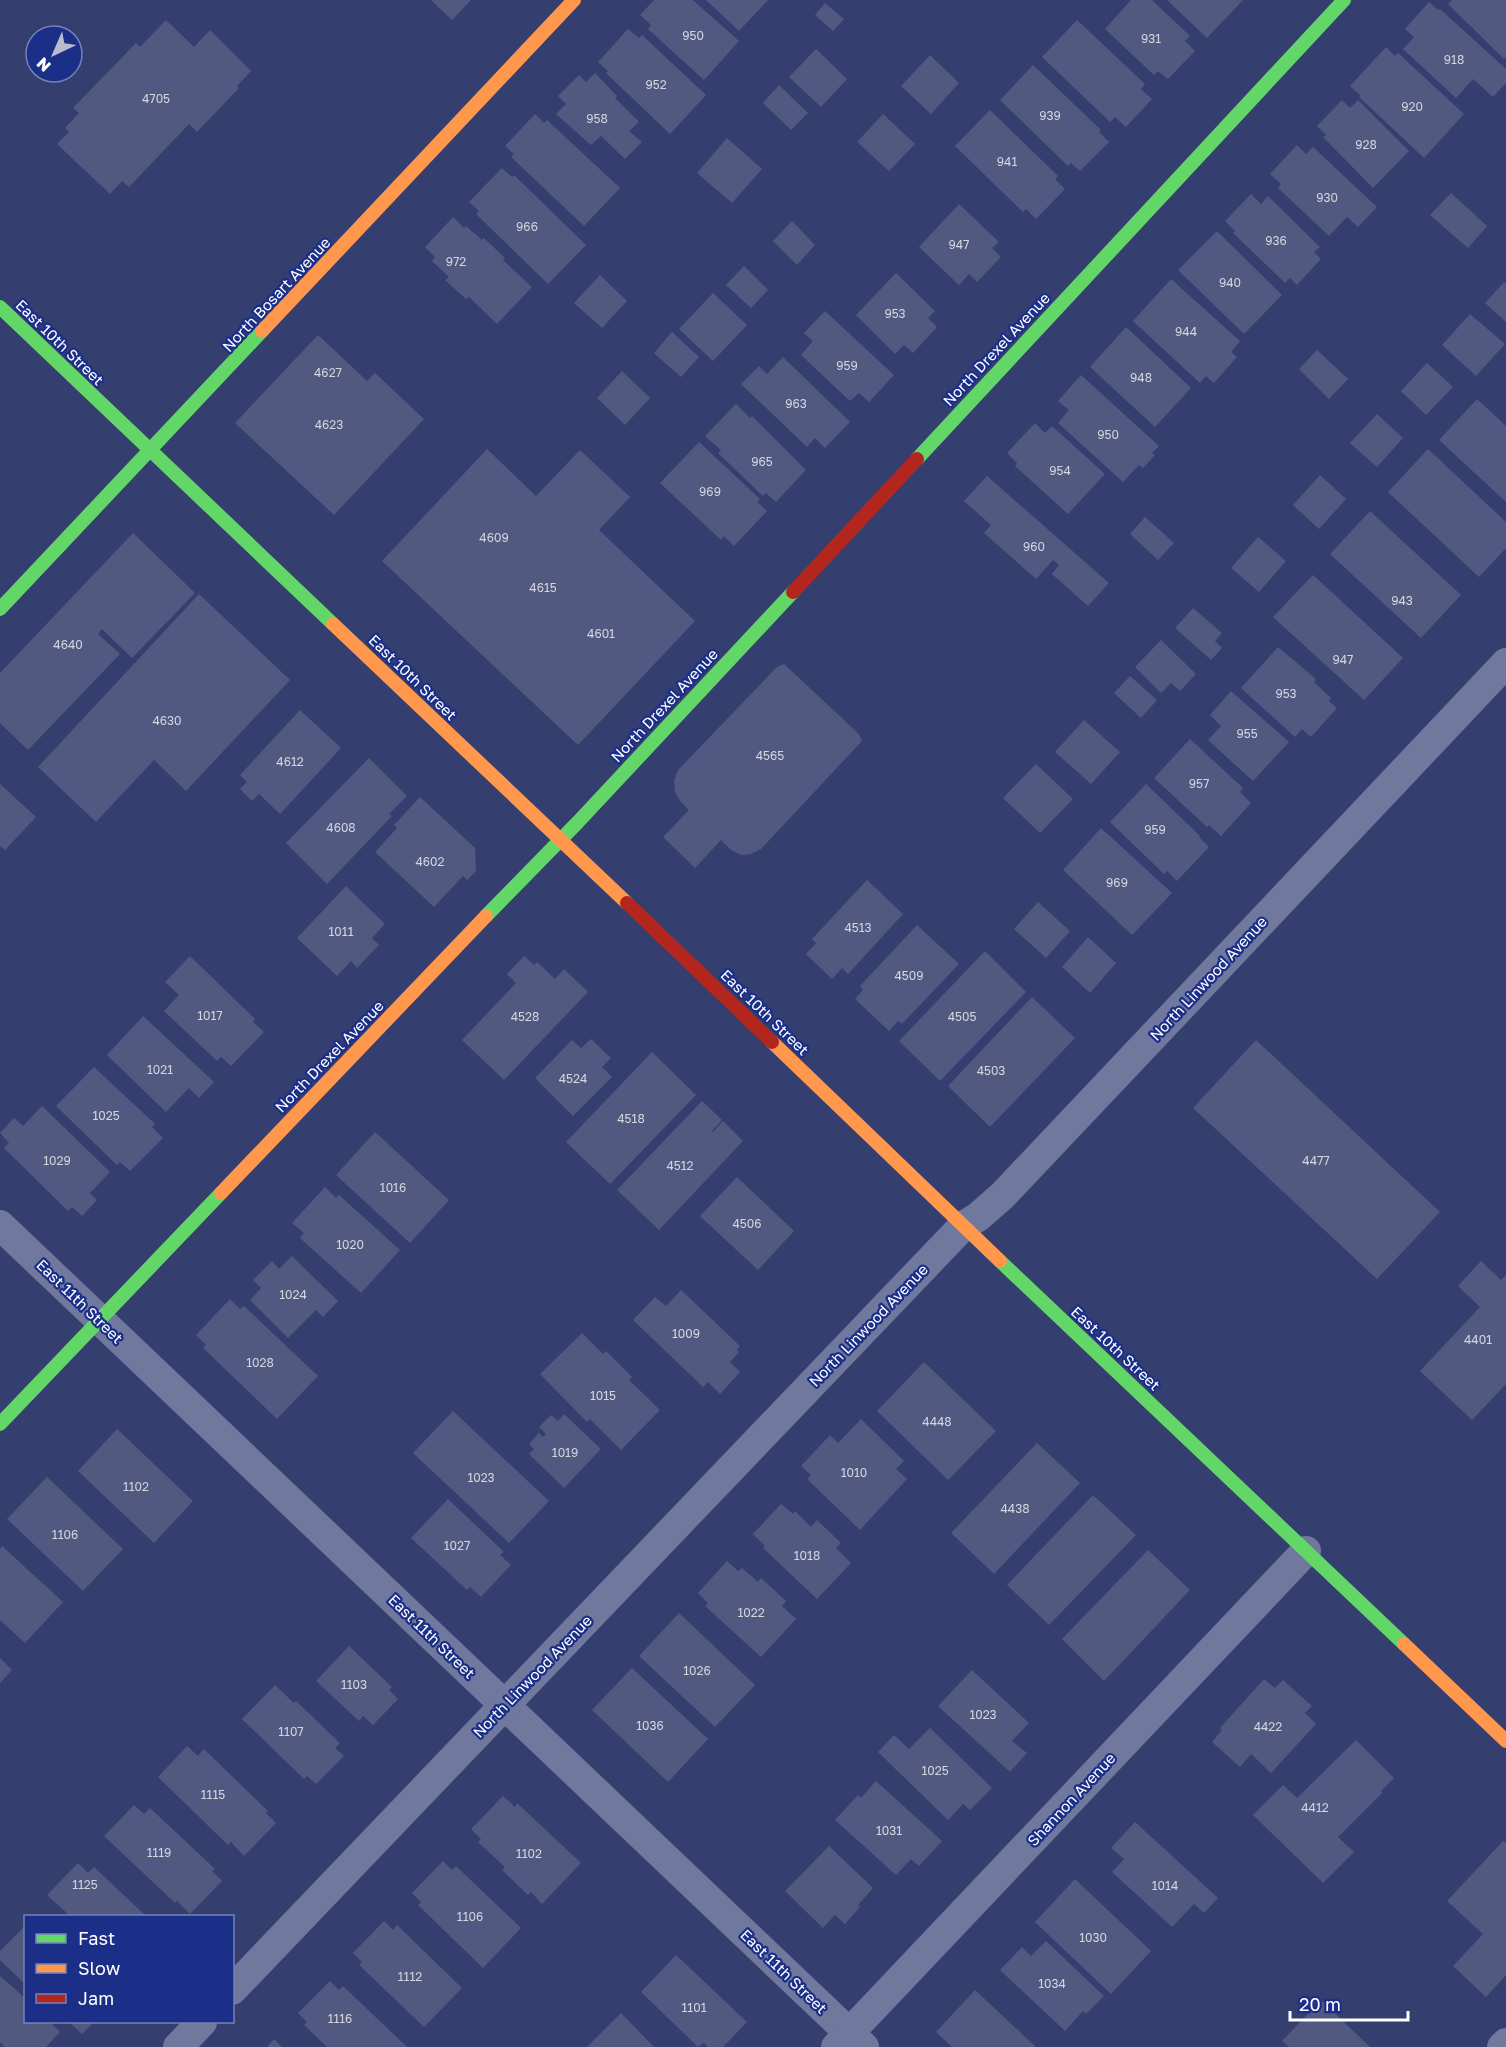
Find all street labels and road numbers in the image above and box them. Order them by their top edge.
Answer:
street label: North Bosart Avenue [218,233,334,355]
street label: North Drexel Avenue [939,288,1053,409]
street label: East 10th Street [12,296,108,388]
street label: East 10th Street [365,631,461,723]
street label: North Drexel Avenue [607,644,721,765]
street label: North Linwood Avenue [1146,912,1270,1044]
street label: East 10th Street [717,966,813,1058]
street label: North Drexel Avenue [271,996,387,1116]
street label: East 11th Street [33,1255,127,1347]
street label: North Linwood Avenue [805,1260,931,1390]
street label: East 10th Street [1068,1302,1164,1394]
street label: East 11th Street [385,1590,479,1682]
street label: North Linwood Avenue [469,1611,595,1741]
street label: Shannon Avenue [1023,1749,1119,1849]
street label: East 11th Street [737,1925,831,2017]

